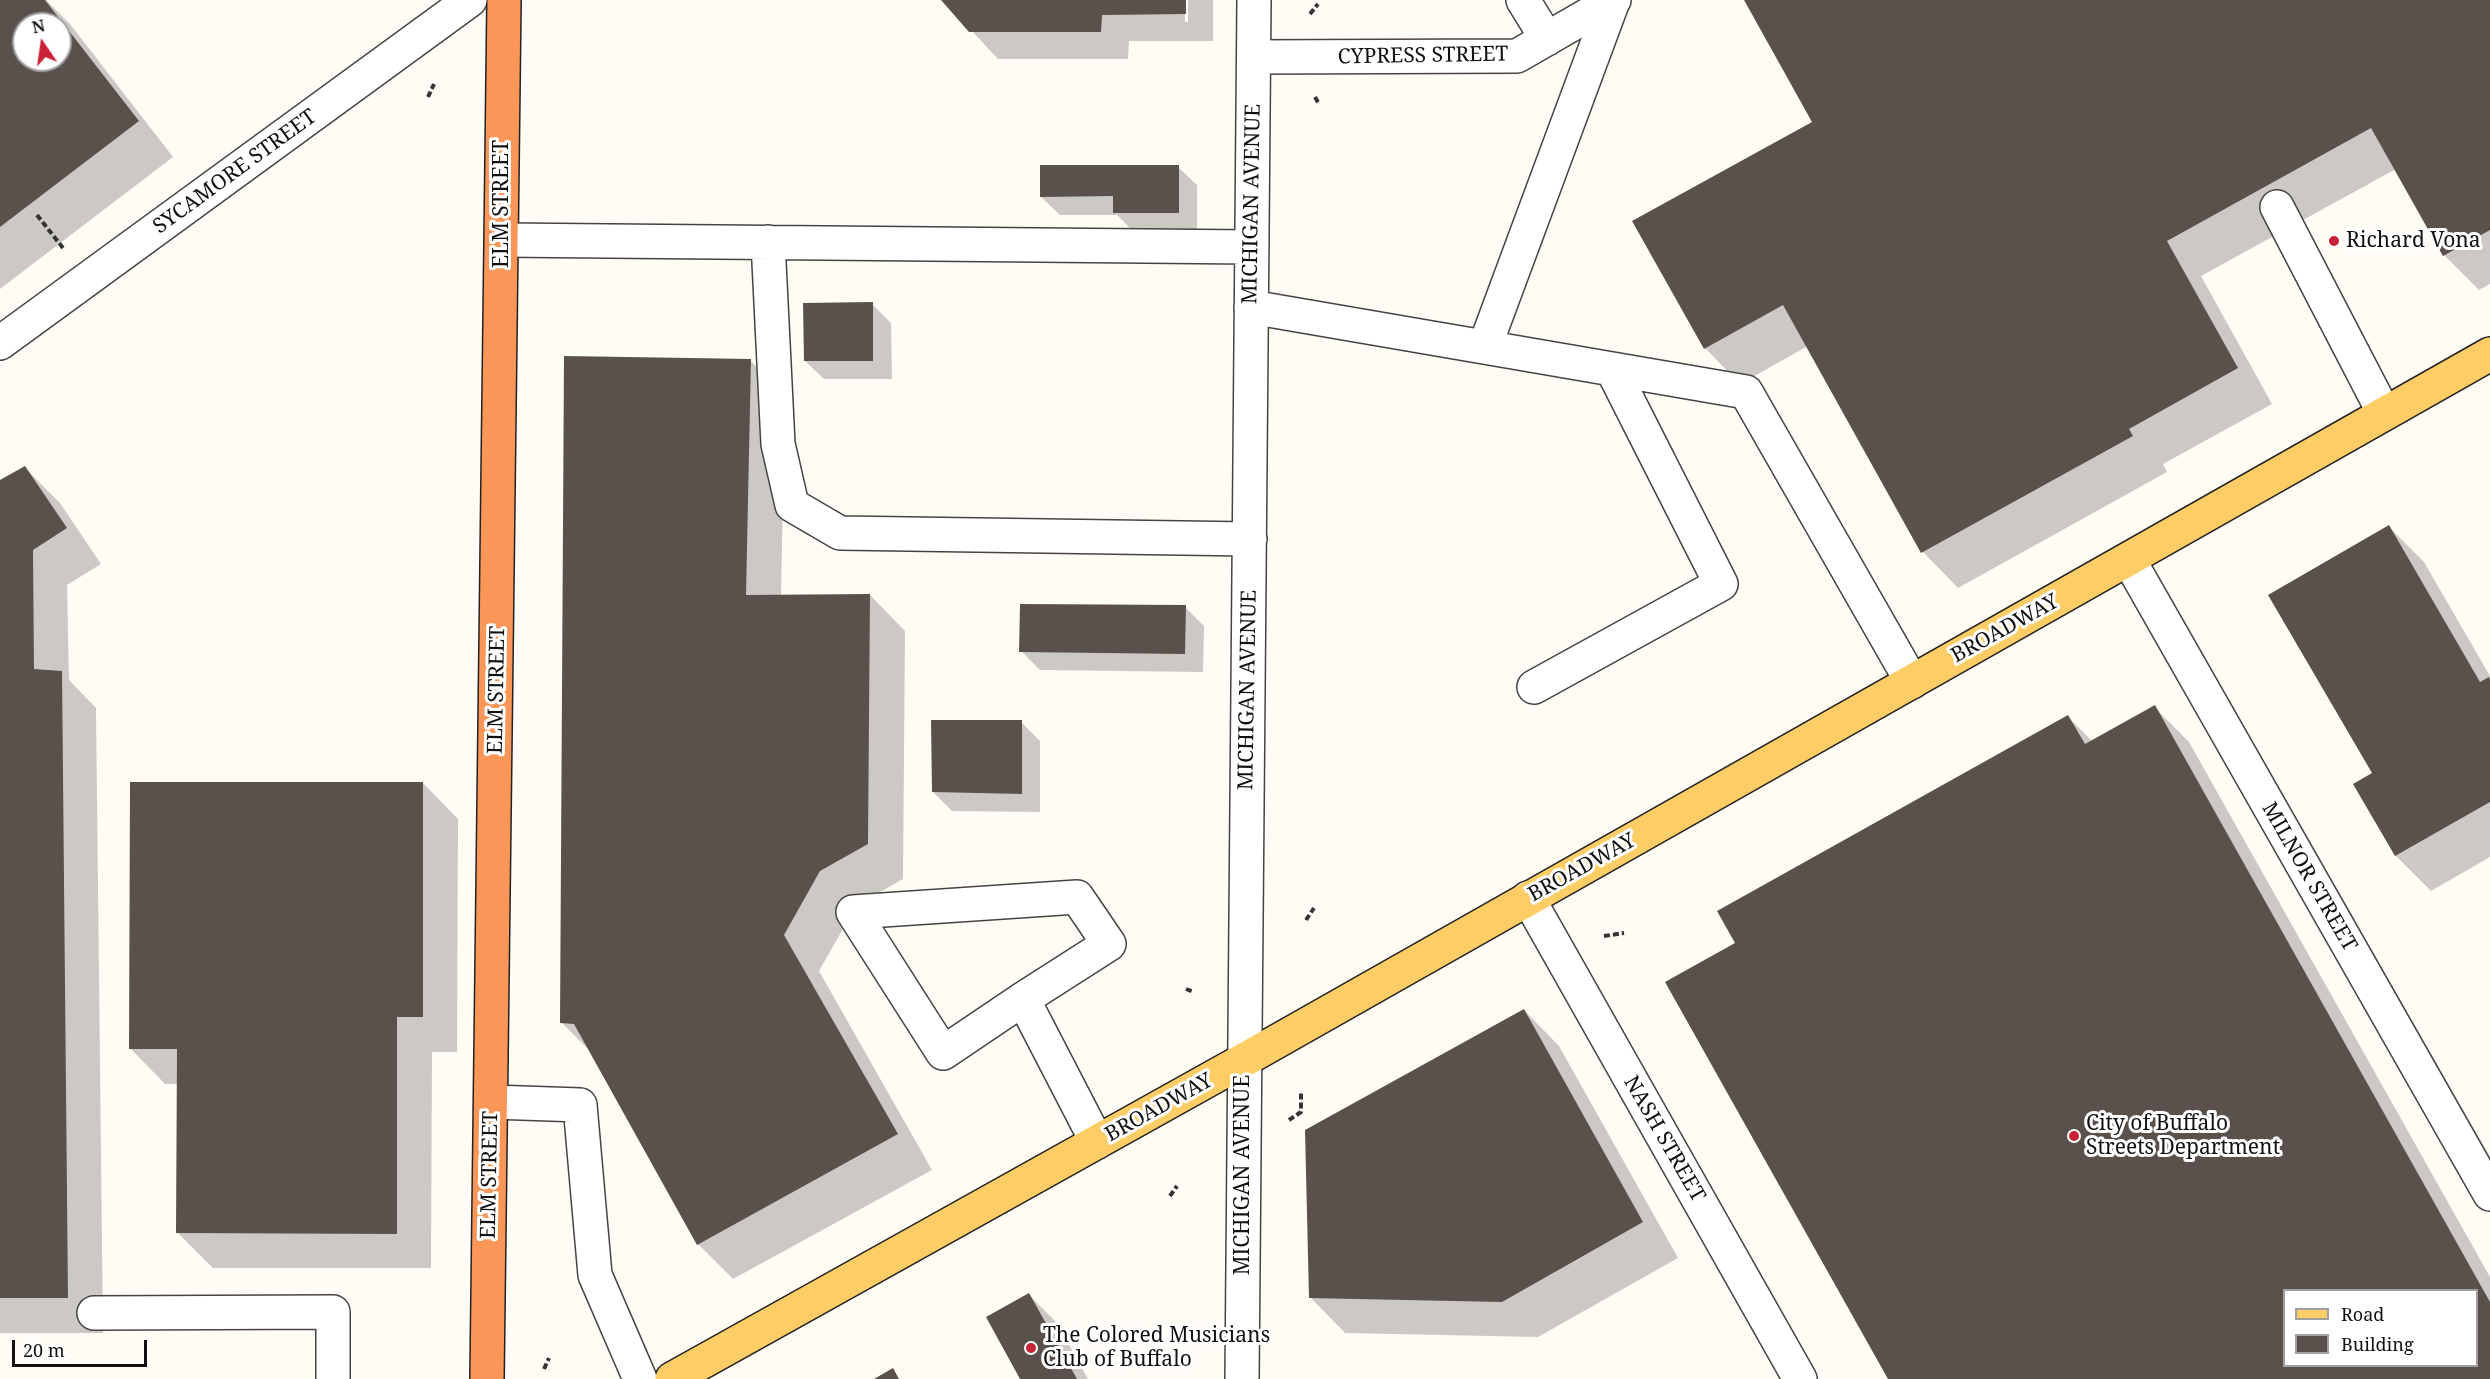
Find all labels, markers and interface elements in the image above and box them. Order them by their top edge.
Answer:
north arrow [12,12,72,72]
text: N [30,14,47,39]
street label: CYPRESS STREET [1338,42,1508,70]
street label: SYCAMORE STREET [149,104,321,240]
street label: MICHIGAN AVENUE [1238,104,1266,304]
street label: ELM STREET [489,140,515,268]
place label: Richard Vona [2346,228,2481,254]
marker: Richard Vona [2327,234,2341,248]
street label: BROADWAY [1947,589,2063,669]
street label: MICHIGAN AVENUE [1234,590,1262,790]
street label: ELM STREET [483,626,511,754]
street label: MILNOR STREET [2256,798,2362,956]
street label: BROADWAY [1524,828,1640,908]
street label: BROADWAY [1101,1068,1217,1148]
street label: NASH STREET [1618,1072,1710,1206]
street label: MICHIGAN AVENUE [1230,1075,1256,1275]
street label: ELM STREET [476,1111,504,1239]
place label: City of Buffalo Streets Department [2086,1111,2280,1161]
marker: City of Buffalo Streets Department [2067,1129,2081,1143]
legend [2283,1289,2478,1367]
text: Road [2341,1302,2384,1326]
place label: The Colored Musicians Club of Buffalo [1043,1323,1270,1373]
scale bar [15,1328,150,1366]
text: Building [2341,1332,2414,1356]
text: 20 m [23,1338,65,1362]
marker: The Colored Musicians Club of Buffalo [1024,1341,1038,1355]

